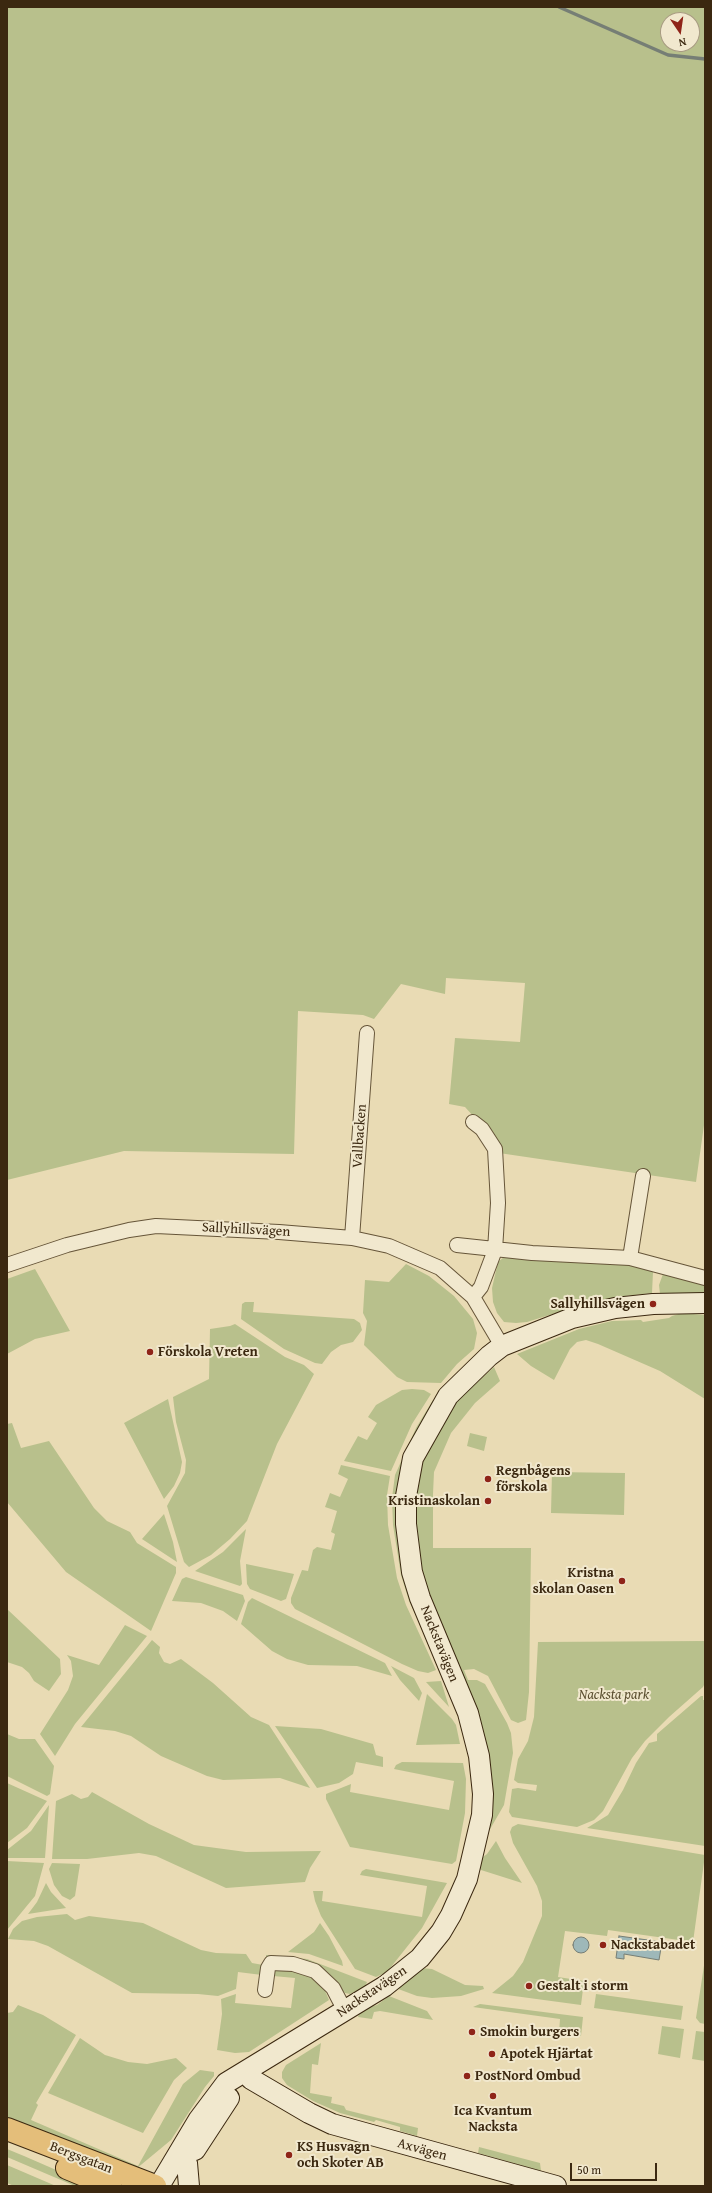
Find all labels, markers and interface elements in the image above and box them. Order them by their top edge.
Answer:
north arrow [660,12,700,52]
text: N [677,34,688,51]
street label: Vallbacken [349,1104,371,1168]
street label: Sallyhillsvägen [201,1219,291,1241]
place label: Sallyhillsvägen [550,1296,645,1312]
marker: Sallyhillsvägen [648,1299,658,1309]
place label: Förskola Vreten [158,1344,258,1360]
marker: Förskola Vreten [145,1347,155,1357]
place label: Regnbågens förskola [496,1463,571,1496]
marker: Regnbågens förskola [483,1474,493,1484]
place label: Kristinaskolan [388,1493,480,1509]
marker: Kristinaskolan [483,1496,493,1506]
place label: Kristna skolan Oasen [533,1565,614,1598]
marker: Kristna skolan Oasen [617,1576,627,1586]
street label: Nackstavägen [416,1603,462,1685]
park label: Nacksta park [579,1687,649,1703]
place label: Nackstabadet [611,1937,695,1953]
marker: Nackstabadet [598,1940,608,1950]
street label: Nackstavägen [334,1962,410,2022]
place label: Gestalt i storm [537,1978,628,1994]
marker: Gestalt i storm [524,1981,534,1991]
place label: Smokin burgers [480,2024,579,2040]
marker: Smokin burgers [467,2027,477,2037]
place label: Apotek Hjärtat [500,2046,593,2062]
marker: Apotek Hjärtat [487,2049,497,2059]
place label: PostNord Ombud [475,2068,581,2084]
marker: PostNord Ombud [462,2071,472,2081]
marker: Ica Kvantum Nacksta [488,2091,498,2101]
place label: Ica Kvantum Nacksta [454,2103,532,2136]
street label: Axvägen [395,2135,449,2165]
street label: Bergsgatan [47,2138,115,2178]
place label: KS Husvagn och Skoter AB [297,2139,384,2172]
marker: KS Husvagn och Skoter AB [284,2150,294,2160]
scale bar [572,2155,659,2181]
text: 50 m [577,2161,601,2178]

